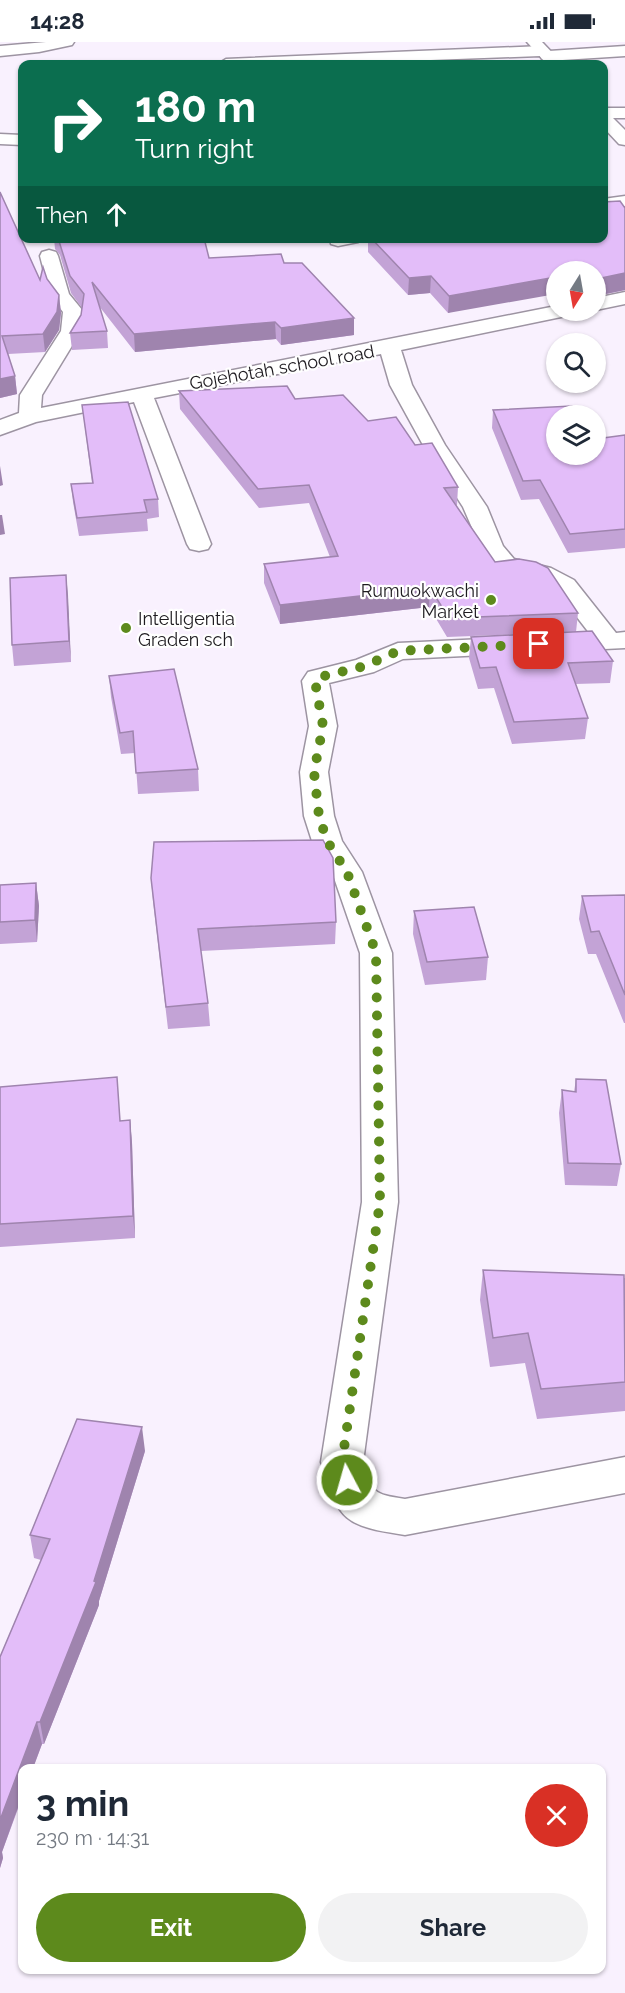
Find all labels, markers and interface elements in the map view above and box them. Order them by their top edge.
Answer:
text: 14:28 [30,8,85,34]
text: 180 m [135,83,256,132]
icon: right [36,84,114,162]
text: Turn right [135,133,254,164]
icon: ahead [100,198,133,231]
text: Then [36,202,88,228]
north arrow [546,261,606,321]
map controls [546,261,606,465]
button: search [546,333,606,393]
street label: Gojehotah school road [188,340,376,394]
button: layers [546,405,606,465]
place label: Rumuokwachi Market [361,580,479,622]
marker: Rumuokwachi Market [484,593,498,607]
place label: Intelligentia Graden sch [138,608,235,650]
pin [513,618,564,669]
marker: Intelligentia Graden sch [119,621,133,635]
icon: arrive [522,627,555,660]
position arrow [315,1448,379,1512]
text: 3 min [36,1782,129,1824]
button: close [525,1784,588,1847]
text: 230 m · 14:31 [36,1826,149,1850]
button: Exit [36,1893,306,1962]
button: Share [318,1893,588,1962]

